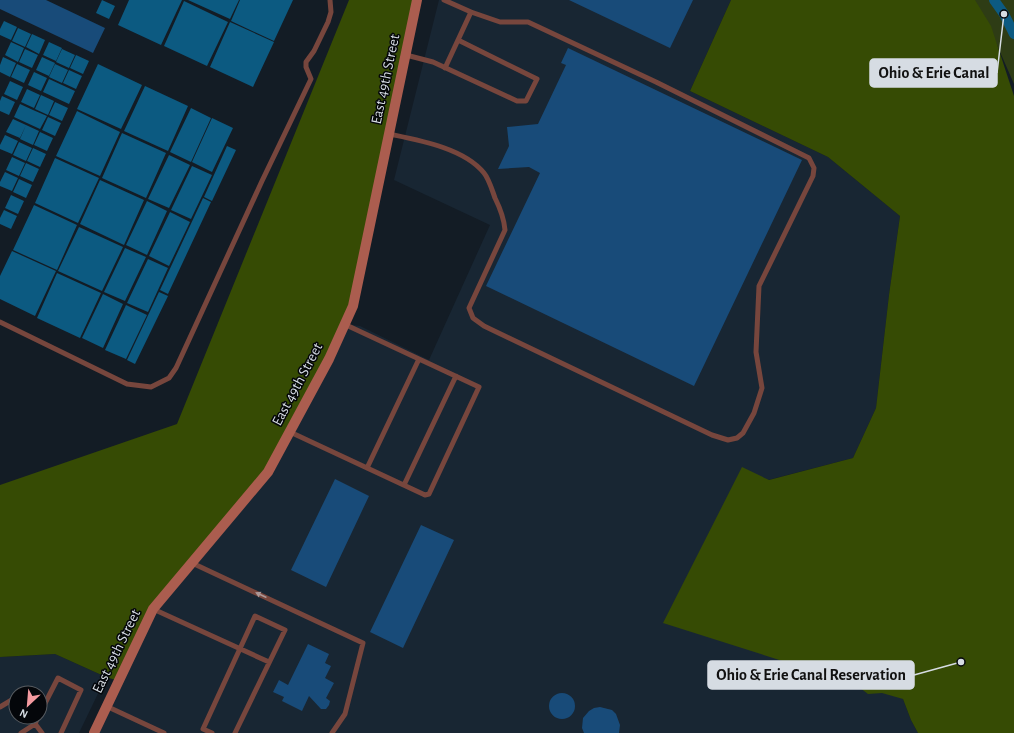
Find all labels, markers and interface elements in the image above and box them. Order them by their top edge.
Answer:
street label: East 49th Street [369,33,402,125]
callout: Ohio & Erie Canal [870,59,997,87]
text: Ohio & Erie Canal [878,65,990,81]
street label: East 49th Street [269,340,326,428]
one-way arrow [256,592,267,598]
street label: East 49th Street [90,607,143,696]
callout: Ohio & Erie Canal Reservation [708,661,914,689]
text: Ohio & Erie Canal Reservation [716,667,906,683]
north arrow [8,685,48,725]
text: N [18,707,30,720]

